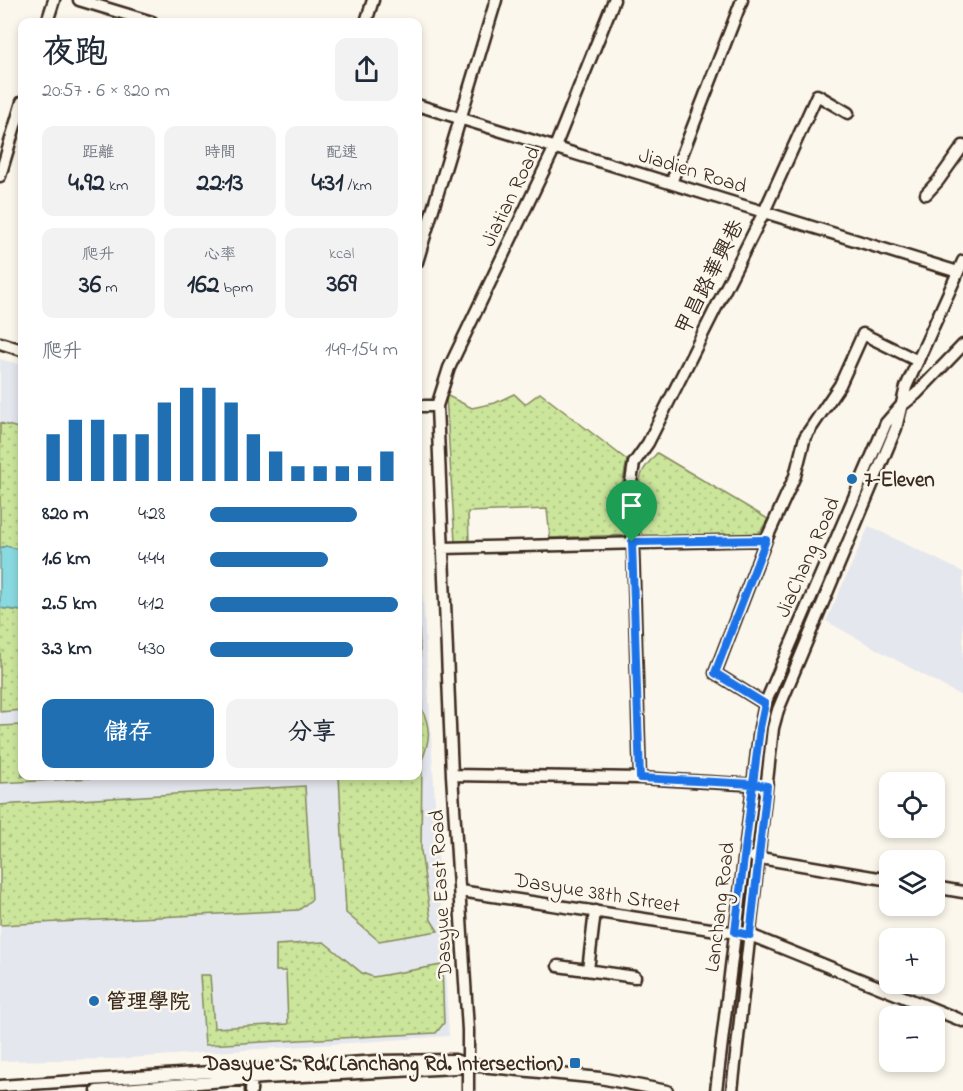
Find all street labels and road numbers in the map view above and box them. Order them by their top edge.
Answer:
street label: Jiatian Road [474,141,549,252]
street label: Jiadien Road [635,141,750,203]
street label: 甲昌路華興巷 [669,215,753,341]
street label: JiaChang Road [769,493,851,624]
street label: Dasyue East Road [423,809,463,980]
street label: Lanchang Road [698,840,746,974]
street label: Dasyue 38th Street [510,866,682,924]

